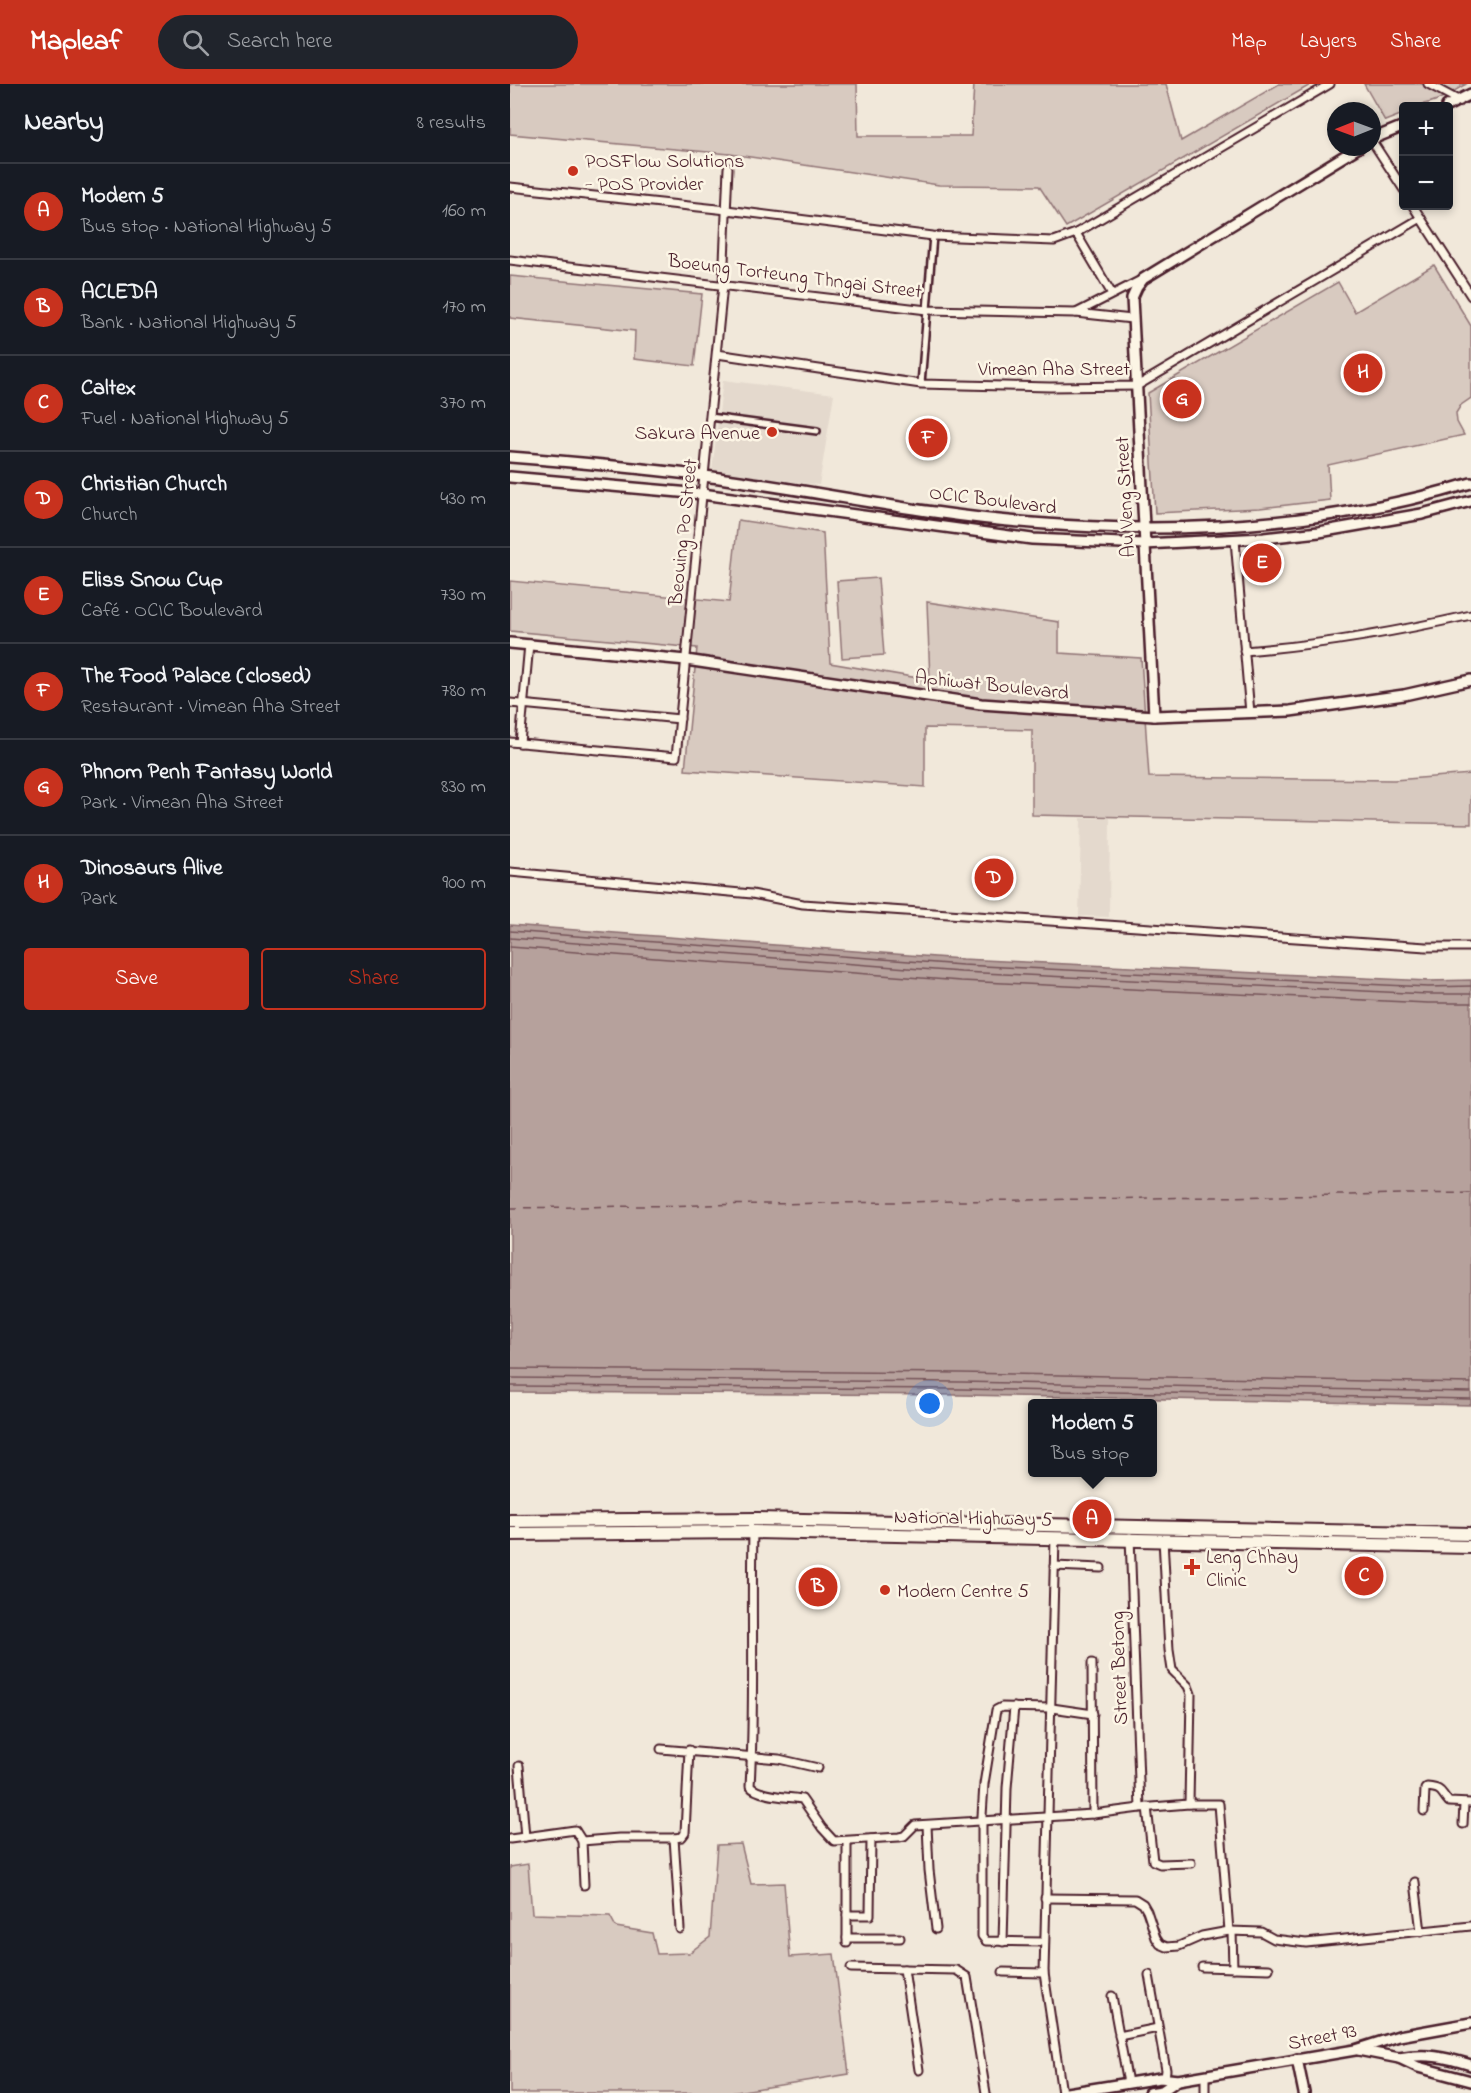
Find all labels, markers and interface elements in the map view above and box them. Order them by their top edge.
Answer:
search box [158,15,578,69]
text: Mapleaf [30,22,122,63]
icon: search [179,26,212,59]
text: Search here [227,26,332,58]
text: Map [1231,27,1267,57]
text: Layers [1300,27,1357,57]
text: Share [1390,27,1441,57]
north arrow [1327,102,1381,156]
map controls [1399,102,1453,210]
button: + [1399,102,1453,156]
text: Nearby [24,104,103,142]
text: 8 results [417,109,486,138]
place label: POSFlow Solutions - POS Provider [585,148,744,200]
button: − [1399,156,1453,210]
marker: POSFlow Solutions - POS Provider [566,164,580,178]
text: Modern 5 [81,181,164,213]
text: A [37,197,50,226]
text: 160 m [442,197,486,226]
text: Bus stop · National Highway 5 [81,213,332,242]
street label: Boeung Torteung Thngai Street [665,247,924,308]
text: ACLEDA [81,277,158,309]
text: B [37,293,50,322]
text: 170 m [442,293,486,322]
text: Bank · National Highway 5 [81,309,297,338]
pin: H [1344,350,1382,396]
street label: Vimean Aha Street [977,356,1130,385]
text: Caltex [81,373,136,405]
pin: G [1162,376,1202,422]
text: C [38,389,49,418]
text: 370 m [440,389,486,418]
text: Fuel · National Highway 5 [81,405,289,434]
pin: F [908,416,948,460]
place label: Sakura Avenue [634,420,760,449]
marker: Sakura Avenue [765,425,779,439]
street label: Au Veng Street [1109,435,1145,558]
street label: Beouing Po Street [662,457,708,608]
text: Christian Church [81,469,227,501]
street label: OCIC Boulevard [927,479,1058,524]
text: D [36,485,51,514]
text: 430 m [440,485,486,514]
text: Church [81,501,137,530]
pin: E [1242,540,1281,586]
text: Eliss Snow Cup [81,565,223,597]
text: E [37,581,50,610]
text: 730 m [440,581,486,610]
text: Café · OCIC Boulevard [81,597,262,626]
text: The Food Palace (closed) [81,661,310,693]
street label: Aphiwat Boulevard [913,664,1070,709]
text: F [37,677,50,706]
text: 780 m [441,677,486,706]
text: Restaurant · Vimean Aha Street [81,693,340,722]
text: Phnom Penh Fantasy World [81,757,332,789]
text: G [37,773,50,802]
text: 830 m [441,773,486,802]
text: Park · Vimean Aha Street [81,789,284,818]
text: Dinosaurs Alive [81,853,223,885]
pin: D [974,856,1014,900]
text: H [38,869,49,898]
text: 900 m [442,869,486,898]
text: Park [81,885,117,914]
button: Save [24,948,249,1010]
button: Share [261,948,486,1010]
your location [915,1389,944,1418]
popup [1028,1399,1157,1477]
text: Modern 5 [1051,1408,1134,1440]
text: Bus stop [1051,1440,1129,1469]
pin: A [1072,1496,1112,1542]
street label: National Highway 5 [893,1504,1052,1536]
place label: Leng Chhay Clinic [1206,1544,1298,1596]
pin: C [1344,1554,1384,1598]
marker: Leng Chhay Clinic [1183,1558,1201,1576]
pin: B [798,1564,838,1610]
place label: Modern Centre 5 [897,1578,1029,1607]
marker: Modern Centre 5 [878,1583,892,1597]
street label: Street Betong [1104,1611,1138,1725]
street label: Street 93 [1286,2018,1359,2059]

